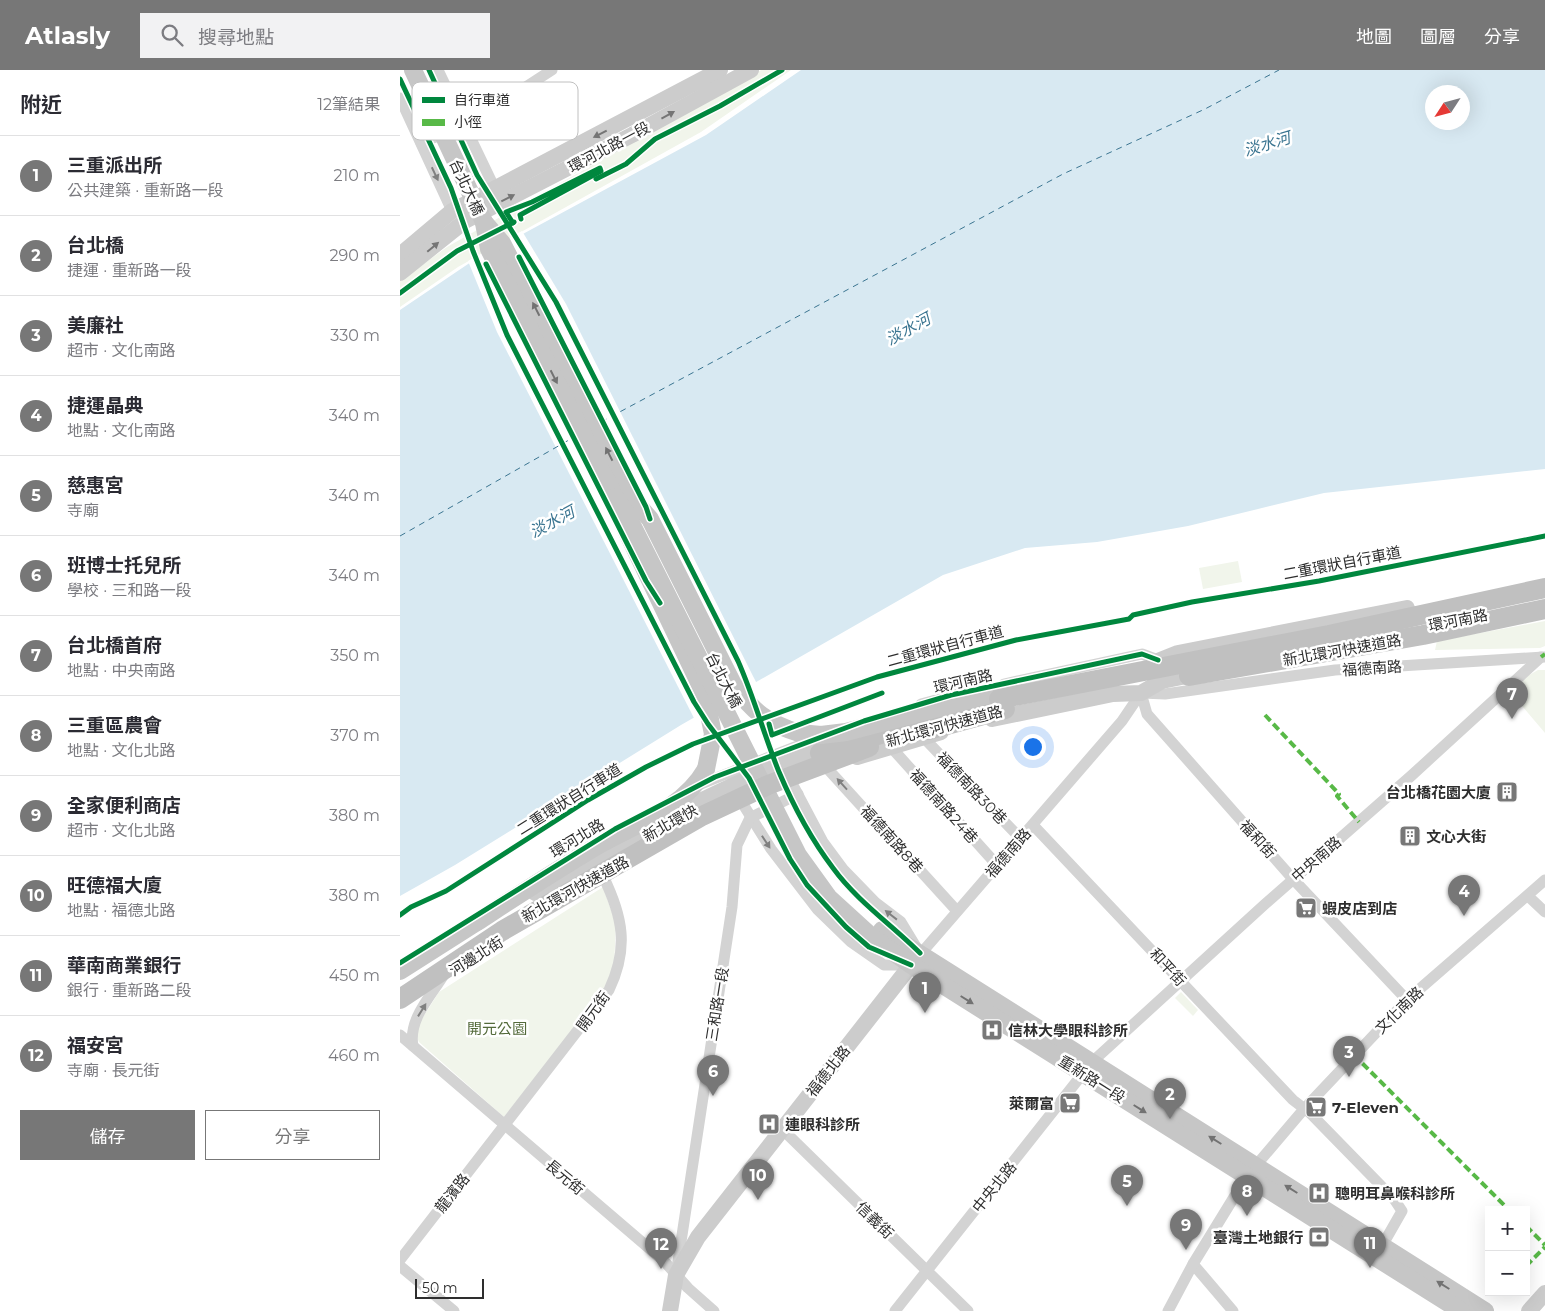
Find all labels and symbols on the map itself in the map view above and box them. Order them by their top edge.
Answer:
legend [412,82,578,140]
north arrow [1425,85,1470,130]
text: 自行車道 [454,91,510,109]
one-way arrow [661,111,675,120]
text: 小徑 [454,113,482,131]
street label: 環河北路一段 [565,117,653,177]
water label: 淡水河 [1241,127,1296,160]
one-way arrow [593,130,607,138]
street label: 台北大橋 [446,156,488,218]
one-way arrow [431,167,439,181]
one-way arrow [501,194,516,202]
one-way arrow [426,242,439,253]
one-way arrow [532,302,540,316]
water label: 淡水河 [882,308,936,349]
one-way arrow [550,370,558,384]
one-way arrow [605,447,613,461]
water label: 淡水河 [526,501,580,542]
street label: 二重環狀自行車道 [1281,542,1403,584]
street label: 環河南路 [1427,605,1489,635]
street label: 二重環狀自行車道 [885,621,1005,671]
street label: 新北環河快速道路 [1281,630,1403,670]
street label: 台北大橋 [702,649,746,711]
street label: 福德南路 [1341,656,1403,680]
street label: 環河南路 [932,665,994,697]
pin: 7 [1496,678,1528,719]
street label: 新北環河快速道路 [884,701,1004,751]
your location [1020,734,1046,760]
street label: 福德南路30巷 [933,748,1011,828]
street label: 二重環狀自行車道 [513,759,625,839]
street label: 福德南路24巷 [906,765,982,847]
one-way arrow [836,779,848,791]
building icon: 台北橋花園大廈 [1495,780,1519,804]
place label: 台北橋花園大廈 [1386,783,1491,802]
street label: 新北環快 [639,800,701,846]
street label: 福德南路8巷 [857,801,927,877]
street label: 環河北路 [546,814,608,862]
street label: 福和街 [1236,816,1280,862]
street label: 福德南路 [981,824,1035,882]
building icon: 文心大街 [1398,824,1422,848]
place label: 文心大街 [1426,827,1486,846]
street label: 中央南路 [1287,832,1345,886]
one-way arrow [761,836,771,849]
street label: 新北環河快速道路 [518,852,632,926]
pin: 4 [1448,875,1480,916]
supermarket icon: 蝦皮店到店 [1294,896,1318,920]
place label: 蝦皮店到店 [1322,899,1397,918]
one-way arrow [885,909,898,920]
street label: 河邊北街 [446,932,506,980]
street label: 和平街 [1146,944,1190,990]
street label: 三和路一段 [702,965,732,1043]
pin: 1 [909,972,941,1013]
street label: 文化南路 [1371,982,1427,1038]
street label: 開元街 [572,987,614,1035]
one-way arrow [960,996,974,1005]
one-way arrow [417,1003,427,1016]
hospital icon: 信林大學眼科診所 [980,1018,1004,1042]
park label: 開元公園 [467,1019,527,1038]
place label: 信林大學眼科診所 [1008,1021,1128,1040]
pin: 3 [1333,1036,1365,1077]
street label: 福德北路 [802,1042,854,1100]
street label: 重新路一段 [1055,1051,1129,1107]
pin: 6 [697,1055,729,1096]
pin: 2 [1154,1078,1186,1119]
supermarket icon: 萊爾富 [1058,1091,1082,1115]
place label: 萊爾富 [1009,1094,1054,1113]
supermarket icon: 7-Eleven [1304,1095,1328,1119]
place label: 7-Eleven [1332,1098,1399,1117]
one-way arrow [1133,1104,1146,1114]
hospital icon: 連眼科診所 [757,1112,781,1136]
place label: 連眼科診所 [785,1115,860,1134]
one-way arrow [1208,1135,1221,1145]
street label: 長元街 [542,1155,588,1199]
street label: 中央北路 [968,1158,1020,1216]
pin: 10 [742,1159,774,1200]
pin: 5 [1111,1165,1143,1206]
street label: 龍濱路 [431,1169,473,1217]
pin: 8 [1231,1175,1263,1216]
hospital icon: 聰明耳鼻喉科診所 [1307,1181,1331,1205]
one-way arrow [1285,1184,1298,1193]
place label: 聰明耳鼻喉科診所 [1335,1184,1455,1203]
street label: 信義街 [852,1198,898,1242]
pin: 9 [1170,1209,1202,1250]
bank icon: 臺灣土地銀行 [1307,1225,1331,1249]
pin: 11 [1354,1227,1386,1268]
pin: 12 [645,1228,677,1269]
place label: 臺灣土地銀行 [1213,1228,1303,1247]
scale bar [415,1276,484,1299]
one-way arrow [1437,1280,1450,1290]

